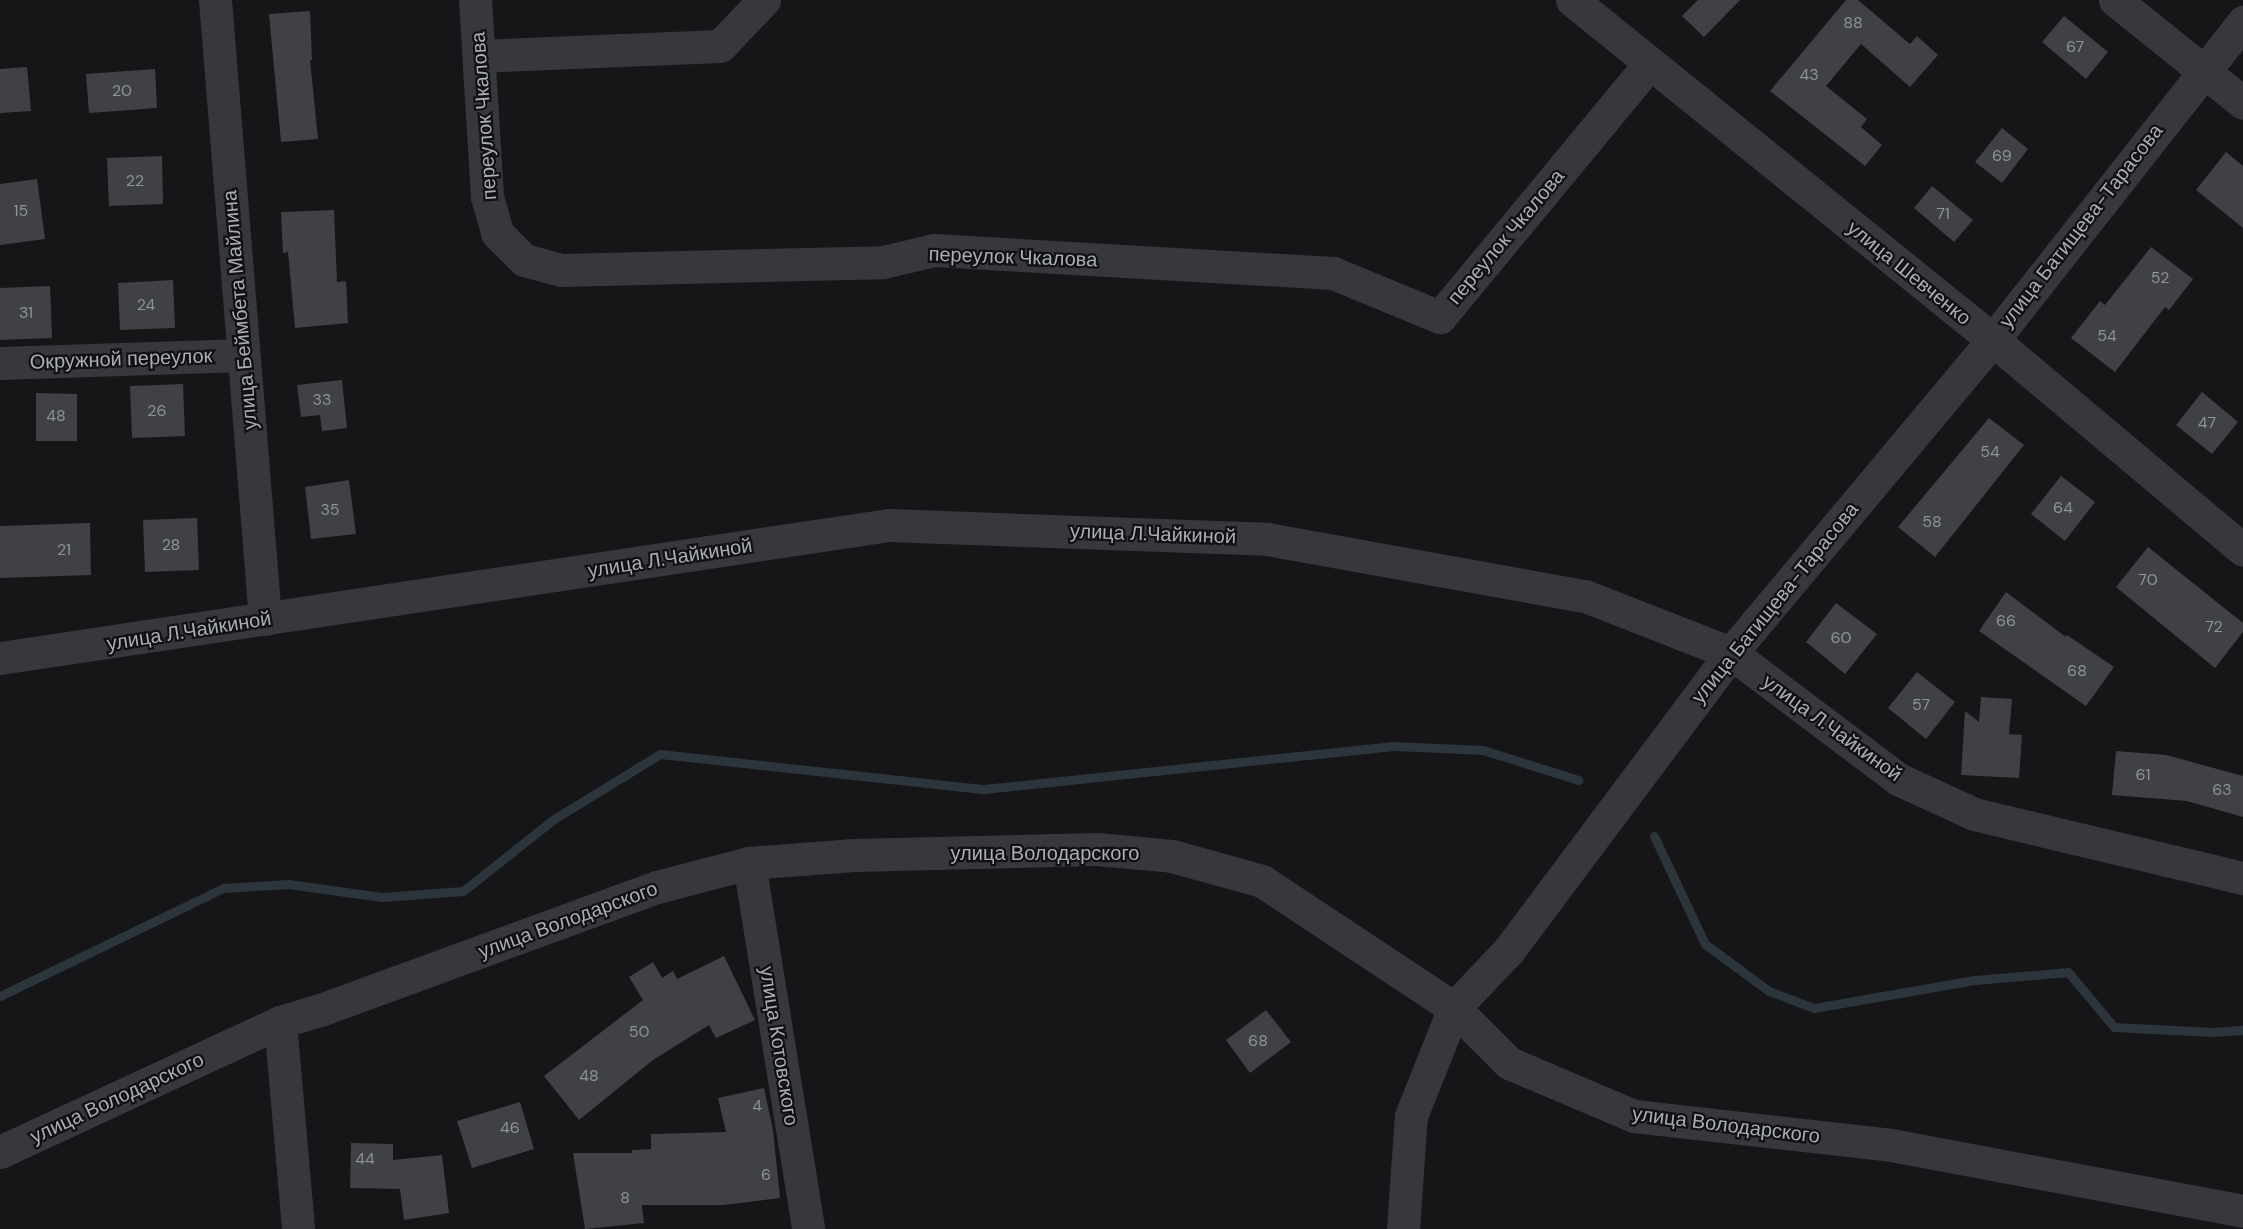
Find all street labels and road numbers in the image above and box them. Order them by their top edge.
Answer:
street label: переулок Чкалова [466,31,502,201]
street label: улица Батищева-Тарасова [1994,119,2168,333]
street label: переулок Чкалова [1443,165,1569,309]
street label: улица Беймбета Майлина [218,189,262,431]
street label: улица Шевченко [1842,216,1976,330]
street label: переулок Чкалова [928,242,1098,272]
street label: Окружной переулок [29,344,213,374]
street label: улица Батищева-Тарасова [1686,498,1864,708]
street label: улица Л.Чайкиной [1069,519,1237,549]
street label: улица Л.Чайкиной [586,533,754,583]
street label: улица Л.Чайкиной [105,606,273,656]
street label: улица Л.Чайкиной [1758,669,1906,787]
street label: улица Володарского [951,841,1139,865]
street label: улица Володарского [475,876,661,964]
street label: улица Котовского [755,965,803,1127]
street label: улица Володарского [26,1047,208,1149]
street label: улица Володарского [1631,1102,1821,1148]

